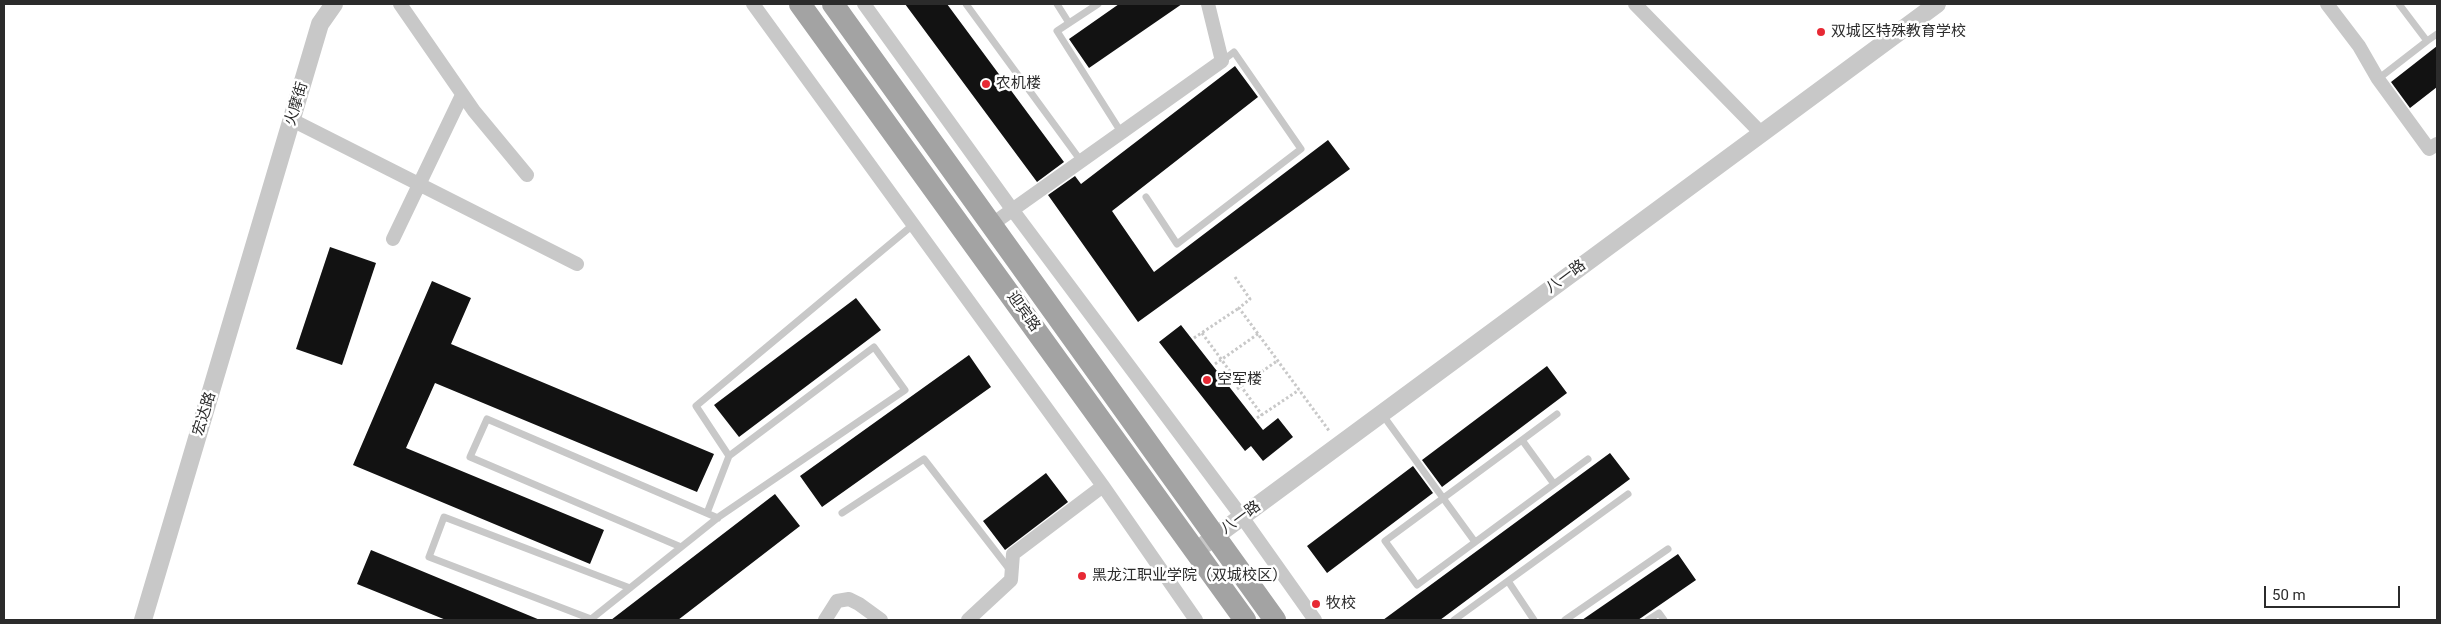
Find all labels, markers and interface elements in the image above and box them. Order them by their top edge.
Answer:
place label: 双城区特殊教育学校 [1831,23,1966,41]
marker: 双城区特殊教育学校 [1815,26,1827,38]
place label: 农机楼 [996,75,1041,93]
marker: 农机楼 [980,78,992,90]
street label: 火摩街 [282,80,312,128]
street label: 八一路 [1543,256,1589,298]
street label: 迎宾路 [1002,289,1044,335]
place label: 空军楼 [1217,371,1262,389]
marker: 空军楼 [1201,374,1213,386]
street label: 宏达路 [190,390,220,438]
street label: 八一路 [1218,497,1264,539]
place label: 黑龙江职业学院（双城校区） [1092,567,1287,585]
marker: 黑龙江职业学院（双城校区） [1076,570,1088,582]
scale bar [2266,576,2402,608]
text: 50 m [2272,586,2306,604]
place label: 牧校 [1326,595,1356,613]
marker: 牧校 [1310,598,1322,610]

